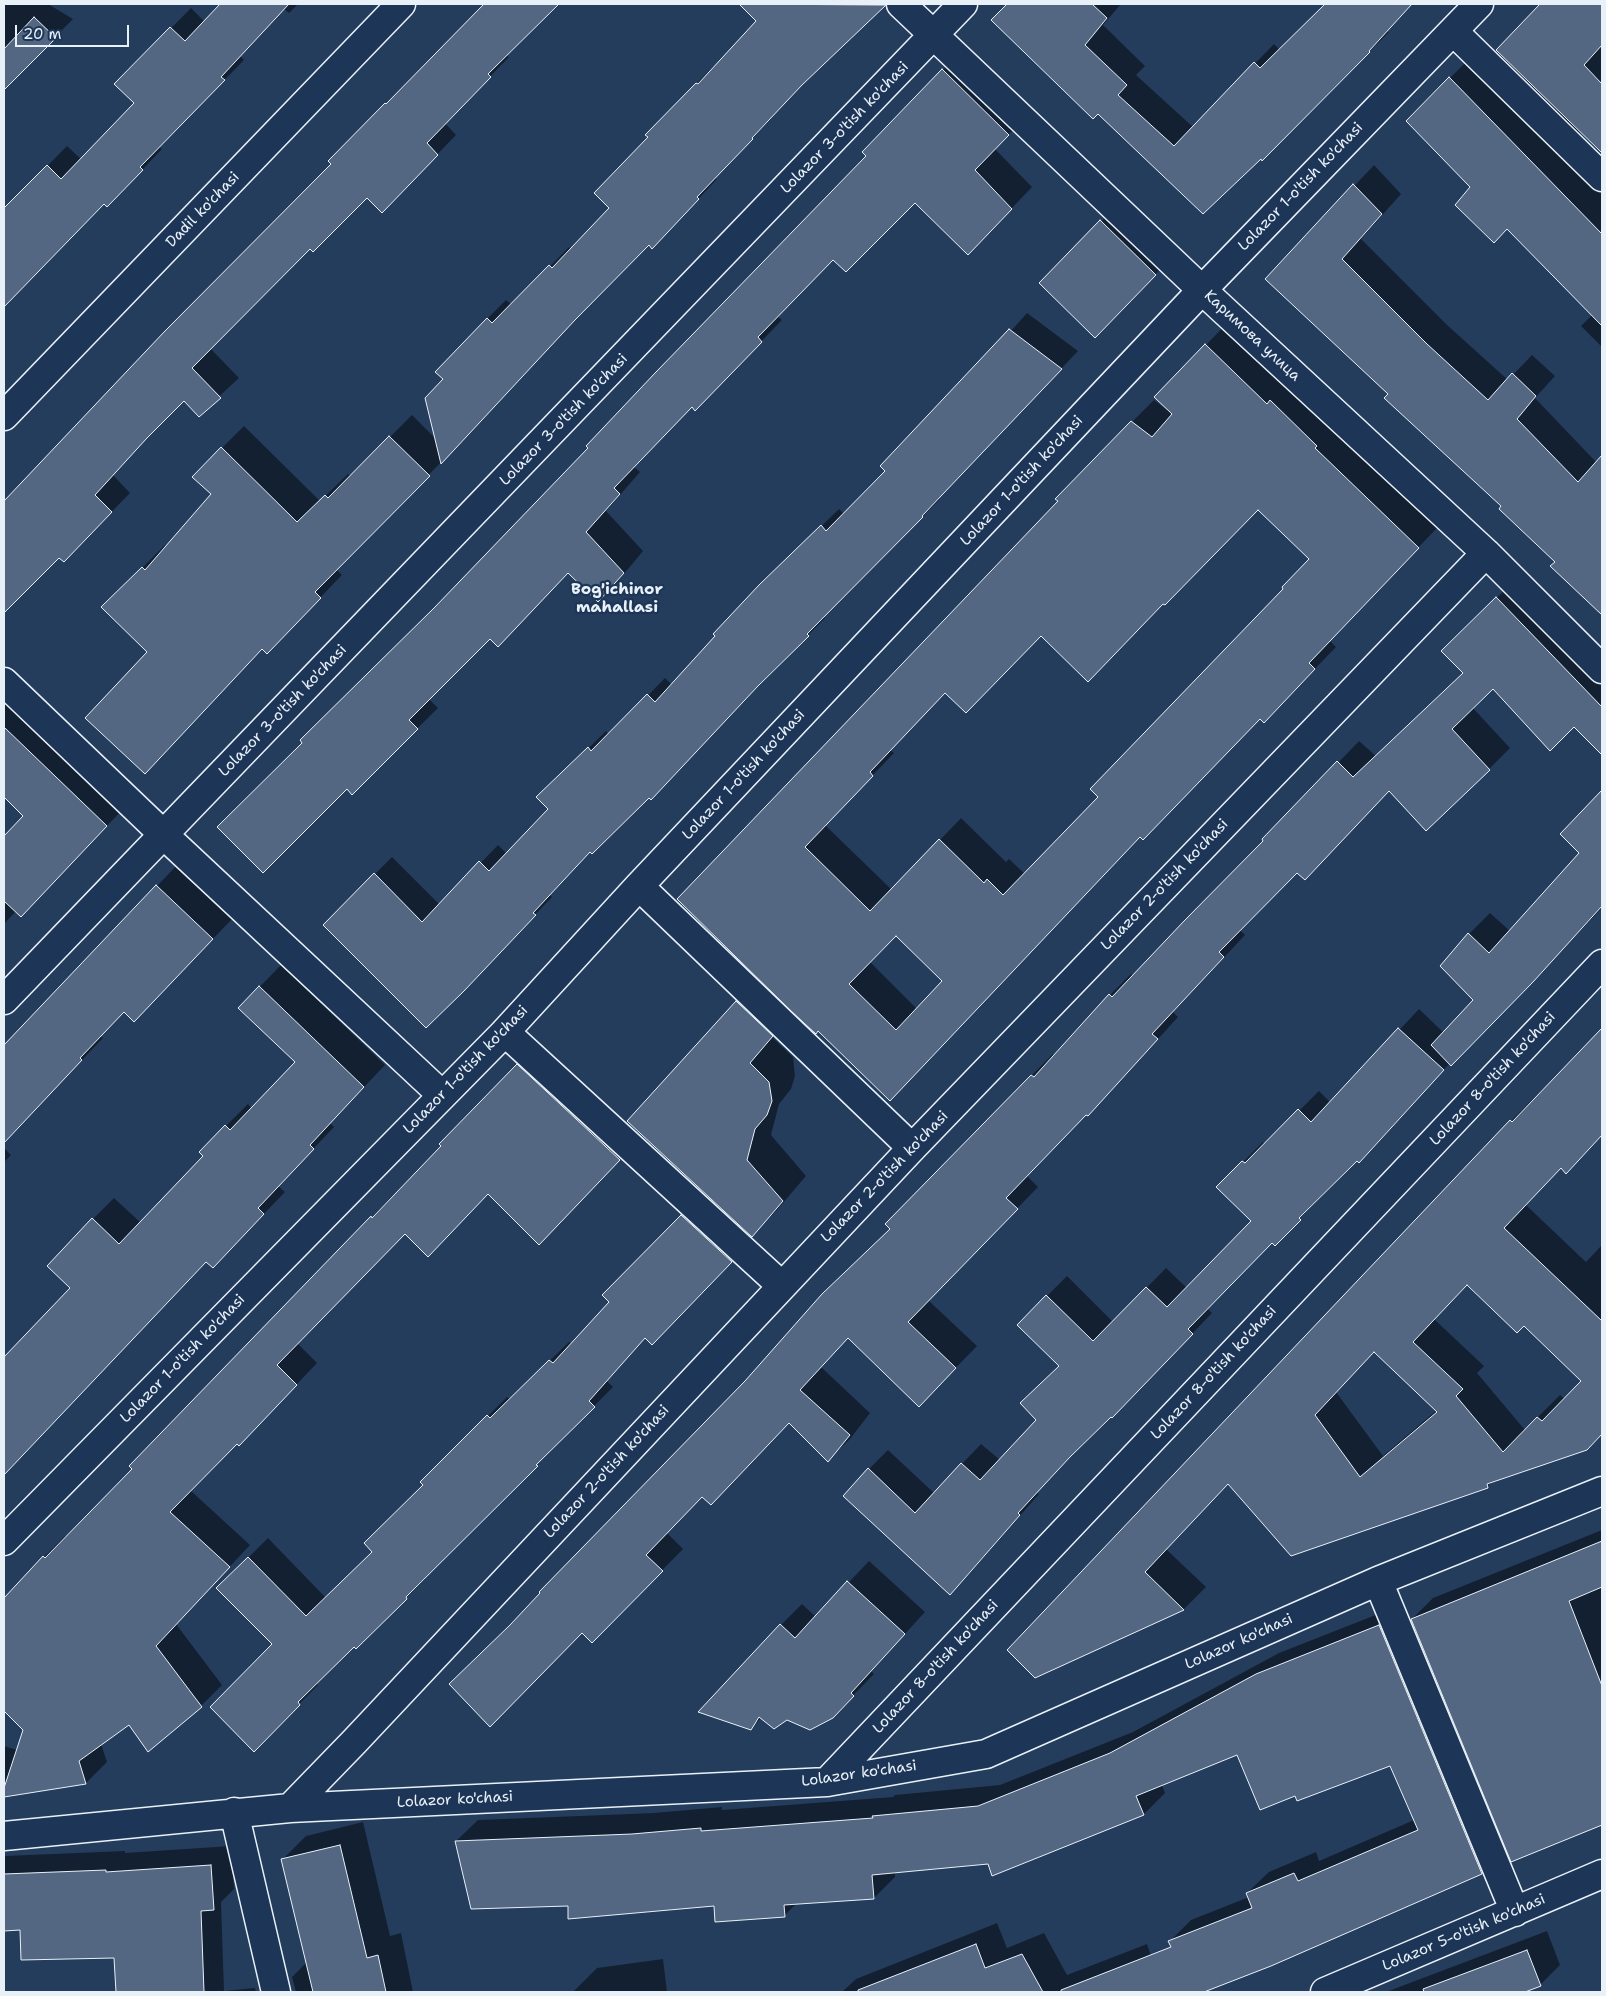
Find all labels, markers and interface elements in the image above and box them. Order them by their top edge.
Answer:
scale bar [18,15,131,47]
text: 20 m [23,24,62,44]
street label: Lolazor 3-o'tish ko'chasi [777,58,913,198]
street label: Lolazor 1-o'tish ko'chasi [1235,119,1367,255]
street label: Dadil ko'chasi [162,168,244,252]
street label: Каримова улица [1200,287,1304,385]
street label: Lolazor 3-o'tish ko'chasi [496,350,632,490]
street label: Lolazor 1-o'tish ko'chasi [957,412,1087,550]
district label: Bog'ichinor mahallasi [571,580,663,618]
street label: Lolazor 3-o'tish ko'chasi [215,641,351,781]
street label: Lolazor 1-o'tish ko'chasi [679,706,809,844]
street label: Lolazor 2-o'tish ko'chasi [1098,816,1232,954]
street label: Lolazor 1-o'tish ko'chasi [400,1002,532,1138]
street label: Lolazor 8-o'tish ko'chasi [1426,1008,1560,1150]
street label: Lolazor 2-o'tish ko'chasi [818,1108,952,1246]
street label: Lolazor 1-o'tish ko'chasi [117,1291,249,1427]
street label: Lolazor 8-o'tish ko'chasi [1147,1302,1281,1444]
street label: Lolazor 2-o'tish ko'chasi [541,1402,673,1542]
street label: Lolazor 8-o'tish ko'chasi [869,1596,1003,1738]
street label: Lolazor ko'chasi [1182,1610,1296,1674]
street label: Lolazor ko'chasi [800,1757,918,1791]
street label: Lolazor ko'chasi [396,1788,514,1812]
street label: Lolazor 5-o'tish ko'chasi [1380,1890,1548,1976]

